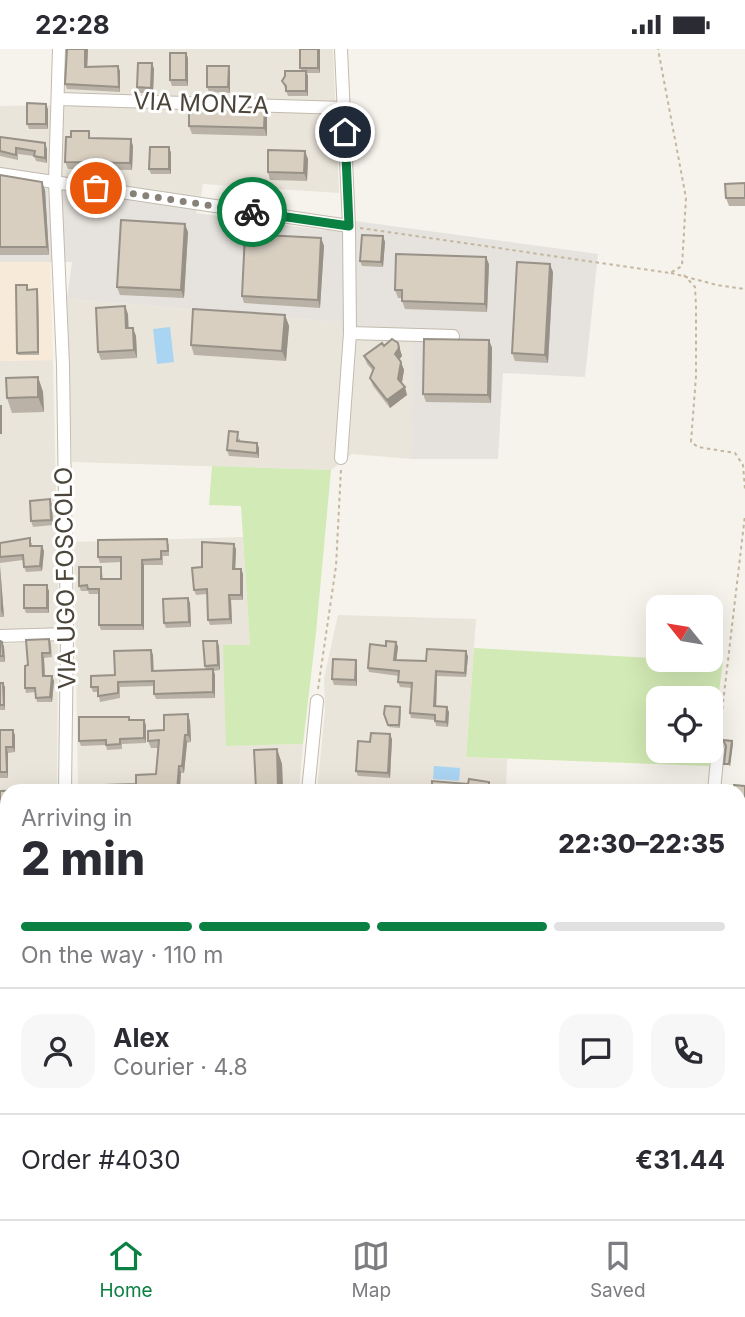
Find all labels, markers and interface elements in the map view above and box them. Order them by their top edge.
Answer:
text: 22:28 [35,9,110,40]
street label: VIA MONZA [132,86,270,120]
pin [315,102,375,162]
icon: home [326,113,364,151]
pin [66,158,126,218]
icon: bag [77,169,115,207]
courier [217,177,287,247]
icon: bike [233,193,271,231]
street label: VIA UGO FOSCOLO [49,467,81,689]
north arrow [646,595,723,672]
map controls [646,595,723,763]
button: locate [646,686,723,763]
text: Arriving in [21,804,132,832]
text: 22:30–22:35 [558,828,725,859]
text: 2 min [21,830,145,886]
text: On the way · 110 m [21,941,223,969]
button: person [21,1014,95,1088]
button: chat [559,1014,633,1088]
button: phone [651,1014,725,1088]
text: Alex [113,1022,170,1053]
text: Courier · 4.8 [113,1053,248,1081]
text: Order #4030 [21,1144,181,1175]
text: €31.44 [635,1144,725,1175]
tab: Home [99,1237,153,1302]
tab: Map [352,1237,391,1302]
tab: Saved [590,1237,646,1302]

